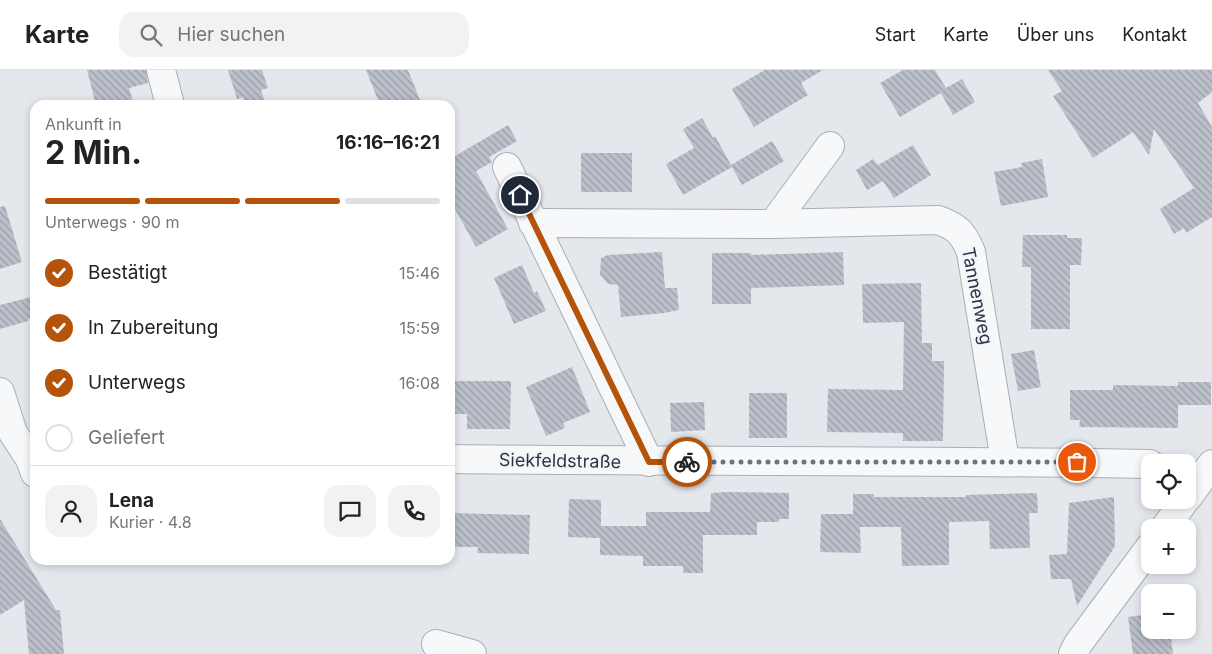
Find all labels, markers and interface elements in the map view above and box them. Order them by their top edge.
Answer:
search box [119,12,469,57]
text: Karte [25,20,89,49]
icon: search [137,21,165,49]
text: Hier suchen [177,23,285,46]
text: Start [875,24,915,45]
text: Karte [943,24,989,45]
text: Über uns [1017,24,1094,45]
text: Kontakt [1122,24,1187,45]
text: Ankunft in [45,114,122,134]
text: 16:16–16:21 [336,131,440,154]
text: 2 Min. [45,133,142,172]
pin [499,174,541,216]
icon: home [506,181,534,209]
text: Unterwegs · 90 m [45,212,179,232]
street label: Tannenweg [958,245,997,346]
icon: check [45,259,73,287]
text: Bestätigt [88,261,167,284]
text: 15:46 [399,263,440,283]
icon: check [45,314,73,342]
text: In Zubereitung [88,316,218,339]
text: 15:59 [400,318,440,338]
icon: check [45,369,73,397]
text: Unterwegs [88,371,186,394]
text: 16:08 [399,373,440,393]
text: Geliefert [88,426,165,449]
courier [662,437,712,487]
pin [1056,441,1098,483]
icon: bike [673,448,701,476]
icon: bag [1063,448,1091,476]
street label: Siekfeldstraße [499,449,621,472]
map controls [1141,454,1196,639]
button: locate [1141,454,1196,509]
button: person [45,485,97,537]
button: chat [324,485,376,537]
button: phone [388,485,440,537]
text: Lena [109,489,154,512]
text: Kurier · 4.8 [109,512,192,532]
button: + [1141,519,1196,574]
button: − [1141,584,1196,639]

